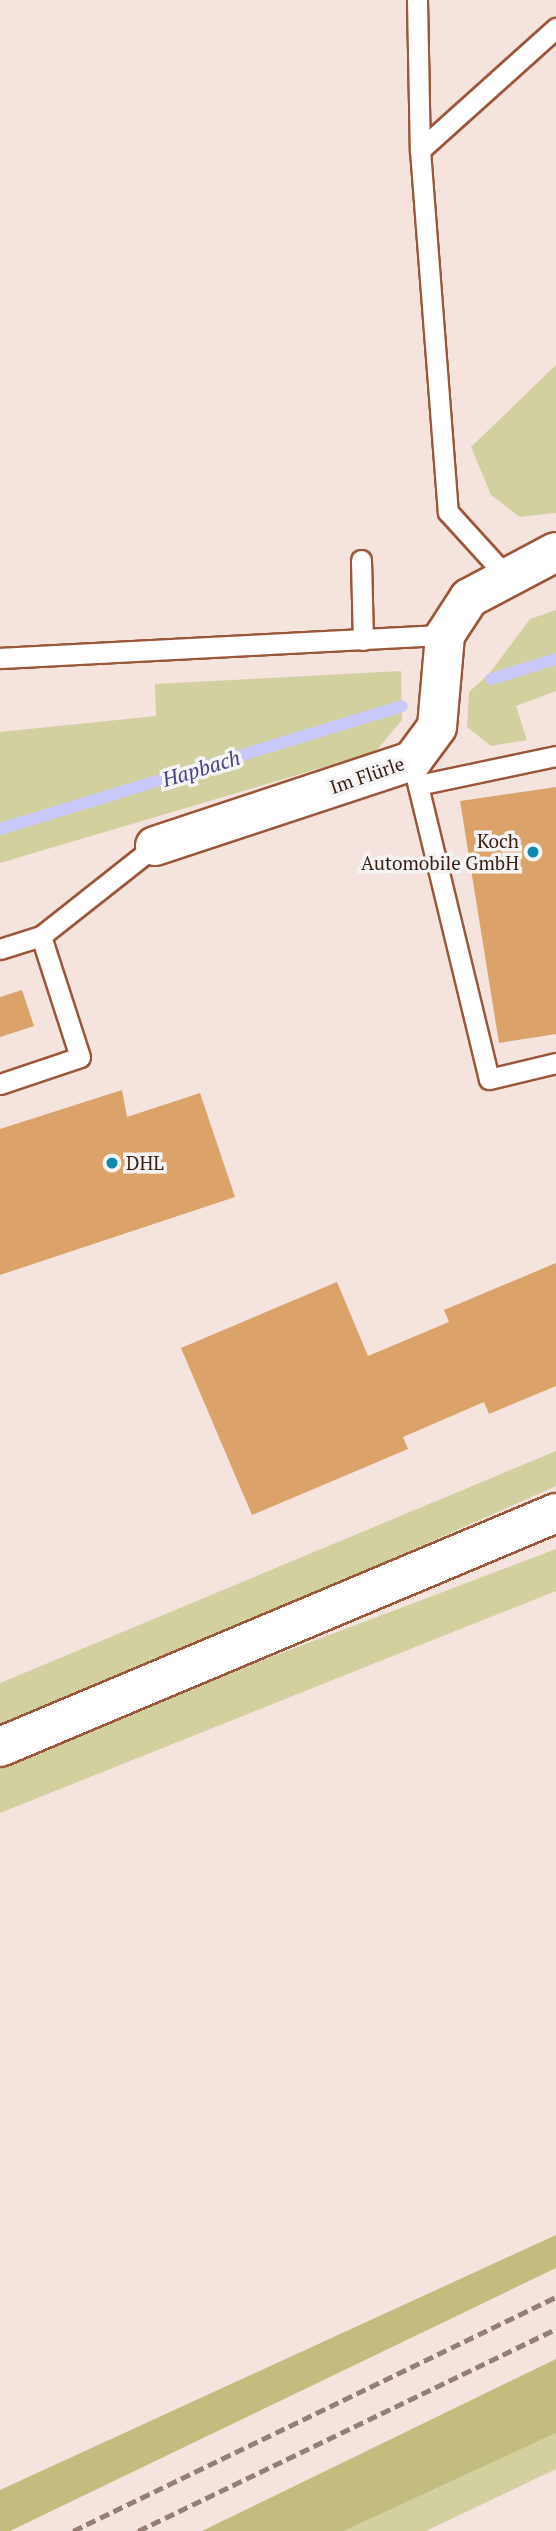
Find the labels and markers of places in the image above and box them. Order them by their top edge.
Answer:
place label: Koch Automobile GmbH [361,830,519,874]
marker: Koch Automobile GmbH [525,844,541,860]
place label: DHL [126,1152,164,1174]
marker: DHL [104,1155,120,1171]

